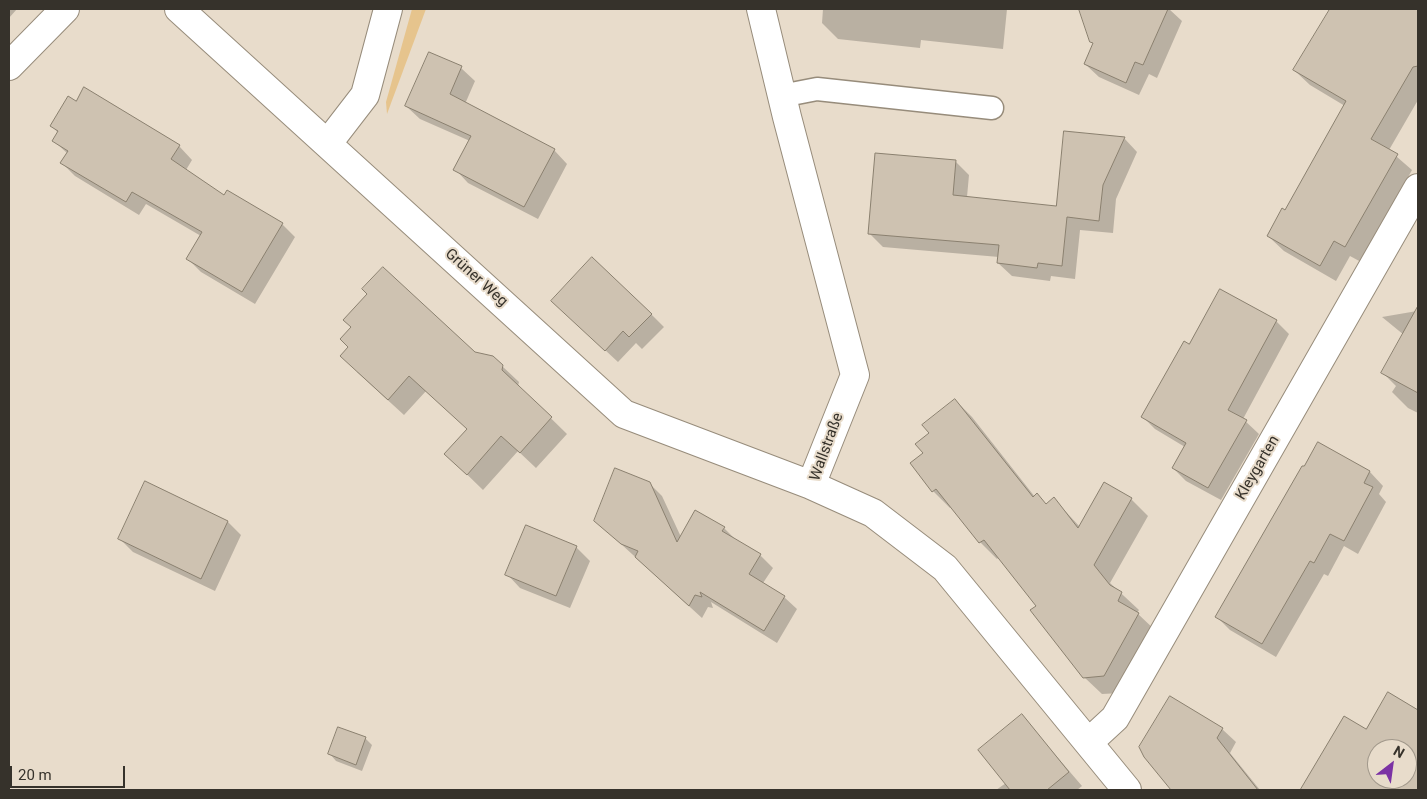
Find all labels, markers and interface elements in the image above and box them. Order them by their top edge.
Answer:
street label: Grüner Weg [441,245,511,311]
street label: Wallstraße [806,411,848,483]
street label: Kleygarten [1232,433,1284,503]
north arrow [1367,739,1417,789]
text: N [1391,742,1407,761]
scale bar [12,756,128,788]
text: 20 m [18,766,52,784]

